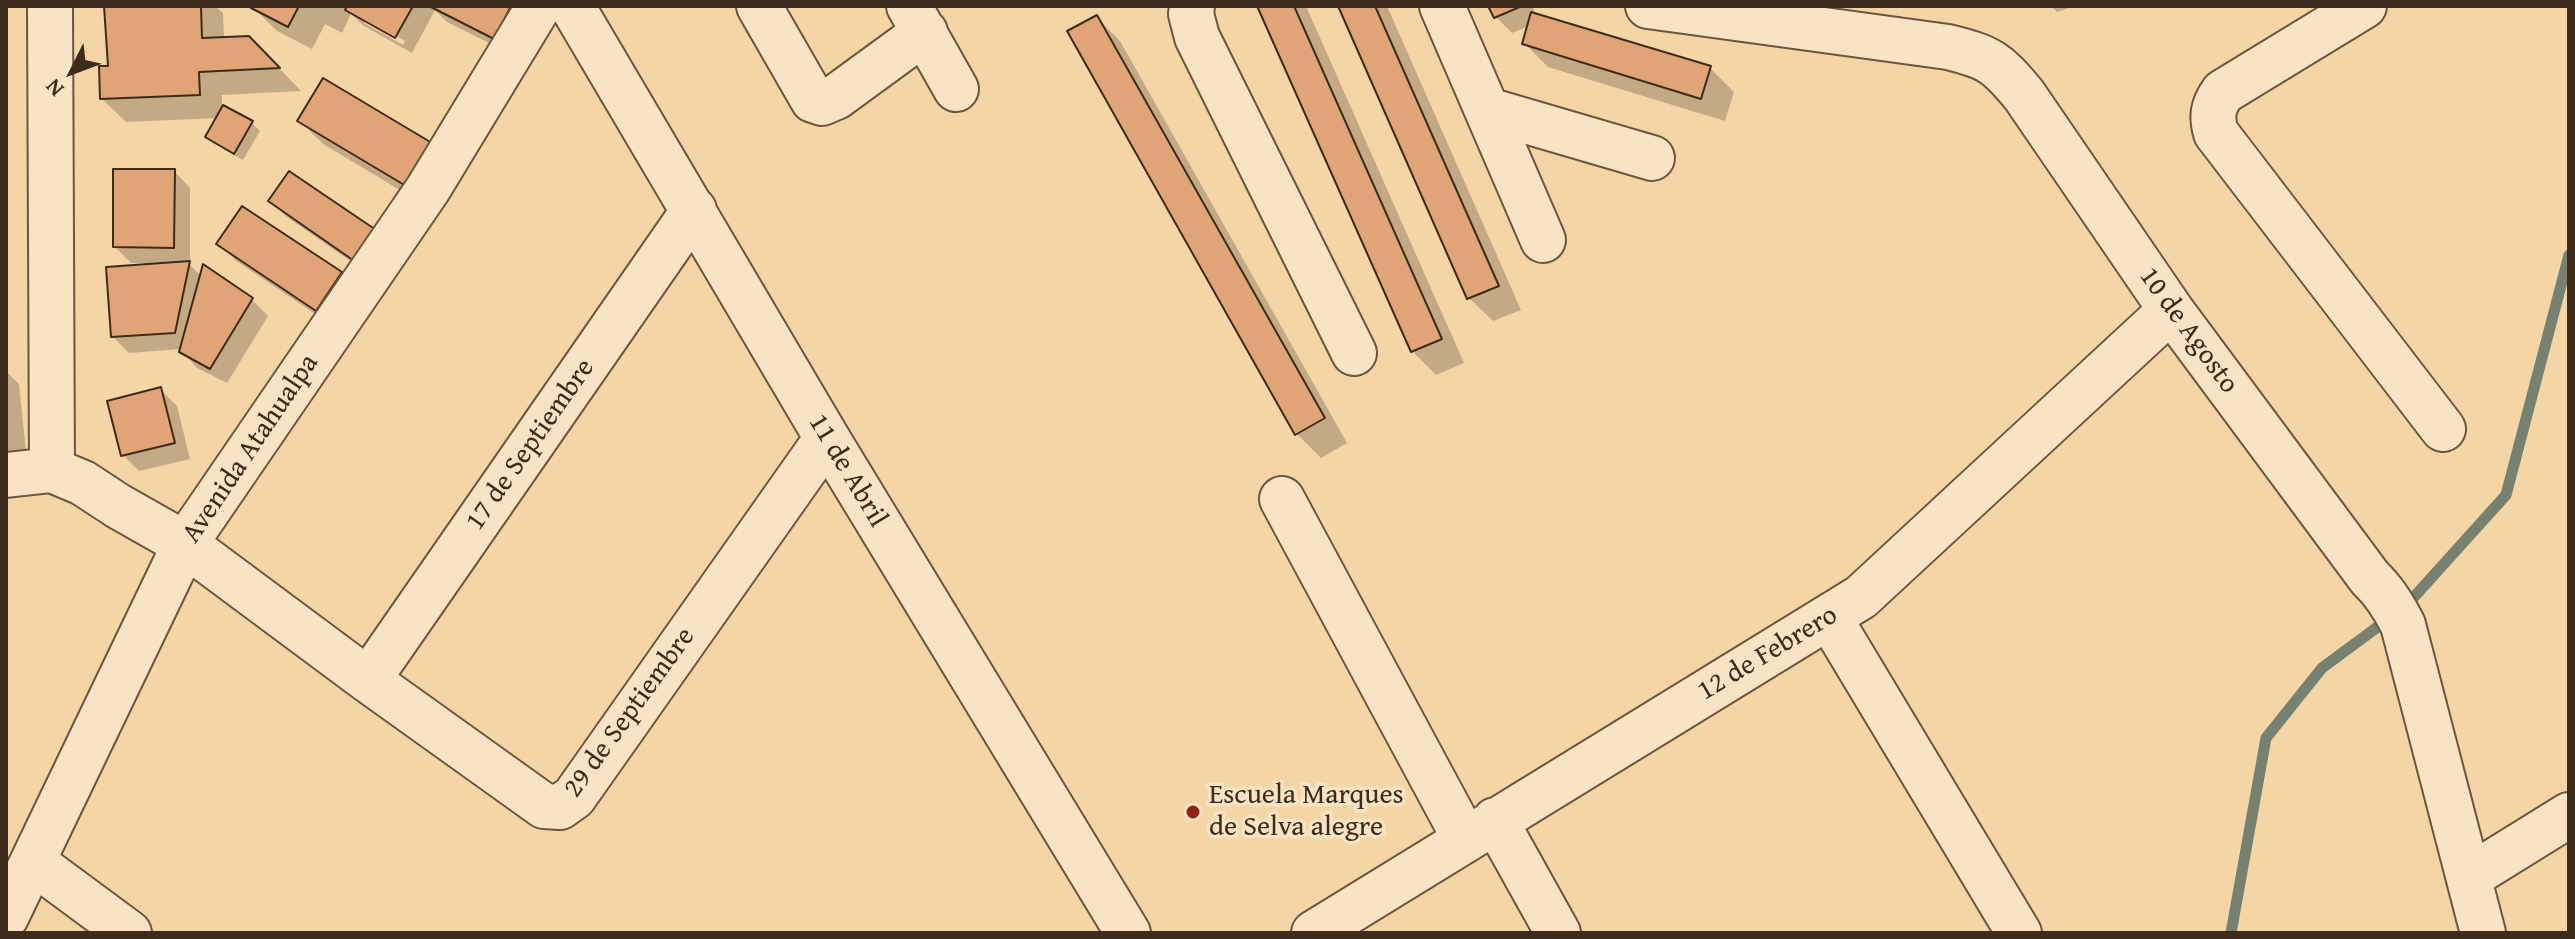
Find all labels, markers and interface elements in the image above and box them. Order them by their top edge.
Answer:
north arrow [32,32,112,112]
text: N [37,72,71,104]
street label: 10 de Agosto [2131,261,2245,401]
street label: Avenida Atahualpa [175,348,327,550]
street label: 17 de Septiembre [459,353,603,537]
street label: 11 de Abril [800,408,894,534]
street label: 12 de Febrero [1692,599,1844,709]
street label: 29 de Septiembre [557,621,703,805]
place label: Escuela Marques de Selva alegre [1209,779,1404,845]
marker: Escuela Marques de Selva alegre [1184,803,1202,821]

